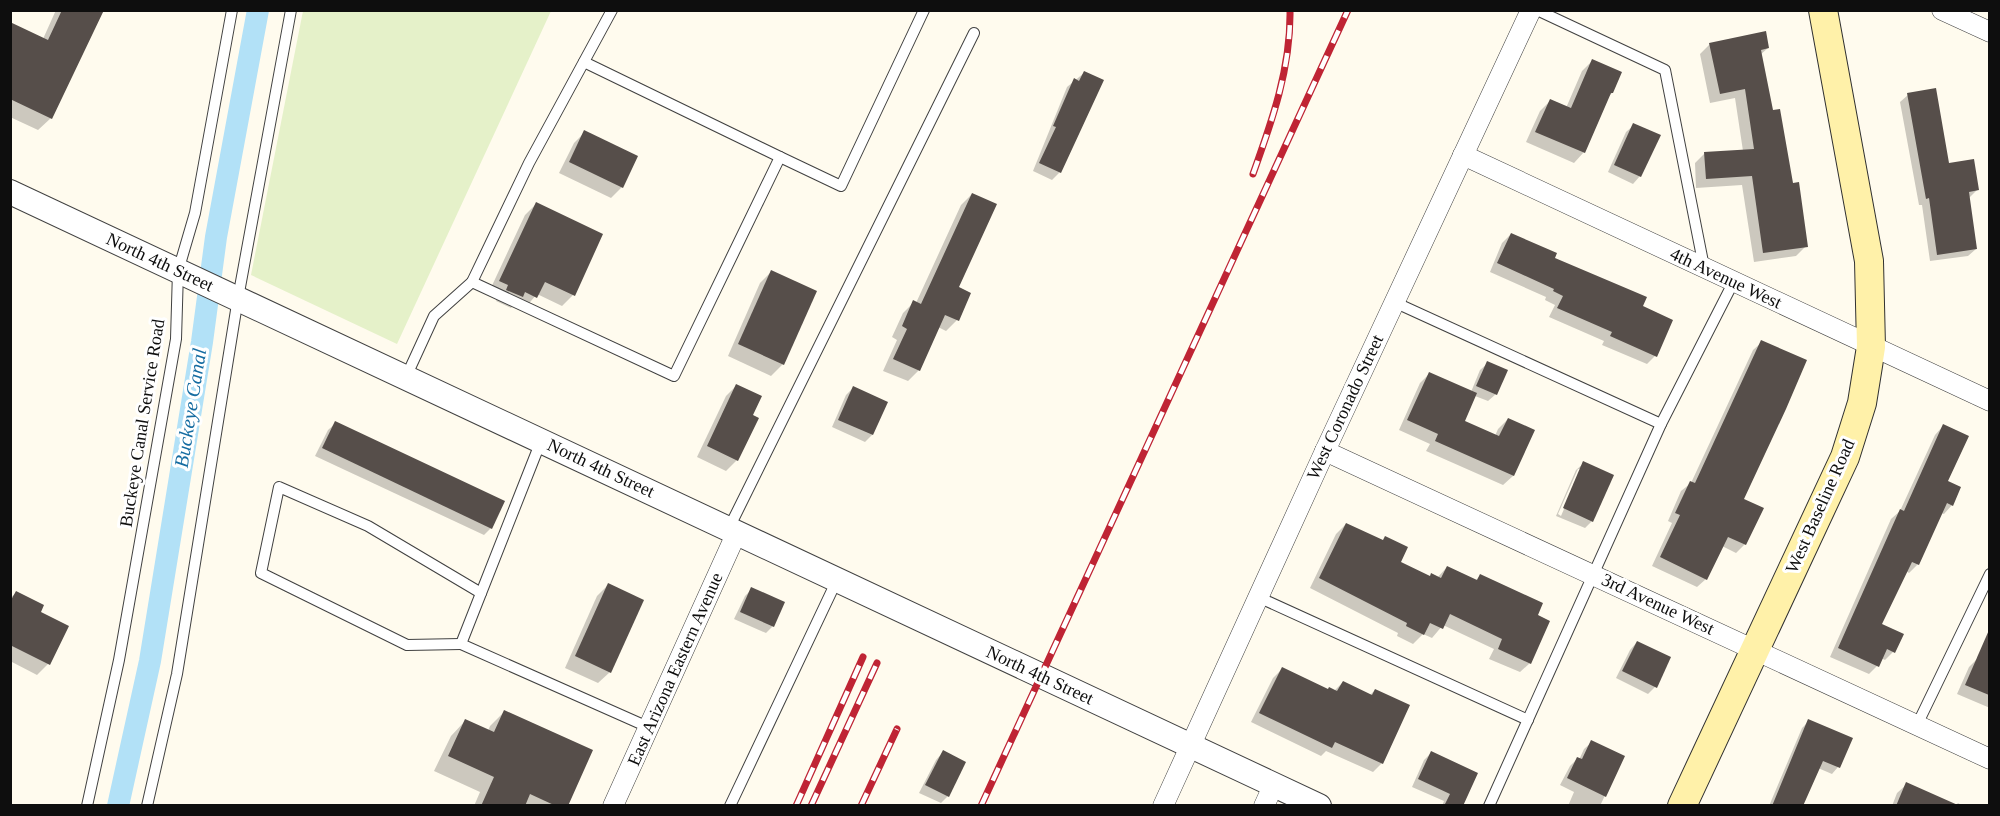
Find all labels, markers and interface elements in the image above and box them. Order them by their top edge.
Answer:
street label: North 4th Street [103,228,217,296]
street label: 4th Avenue West [1667,243,1785,313]
street label: Buckeye Canal Service Road [116,318,168,528]
street label: West Coronado Street [1303,331,1387,483]
water label: Buckeye Canal [170,346,211,469]
street label: North 4th Street [544,434,658,502]
street label: West Baseline Road [1781,436,1859,576]
street label: East Arizona Eastern Avenue [623,569,727,769]
street label: 3rd Avenue West [1599,569,1717,639]
street label: North 4th Street [983,641,1097,709]

